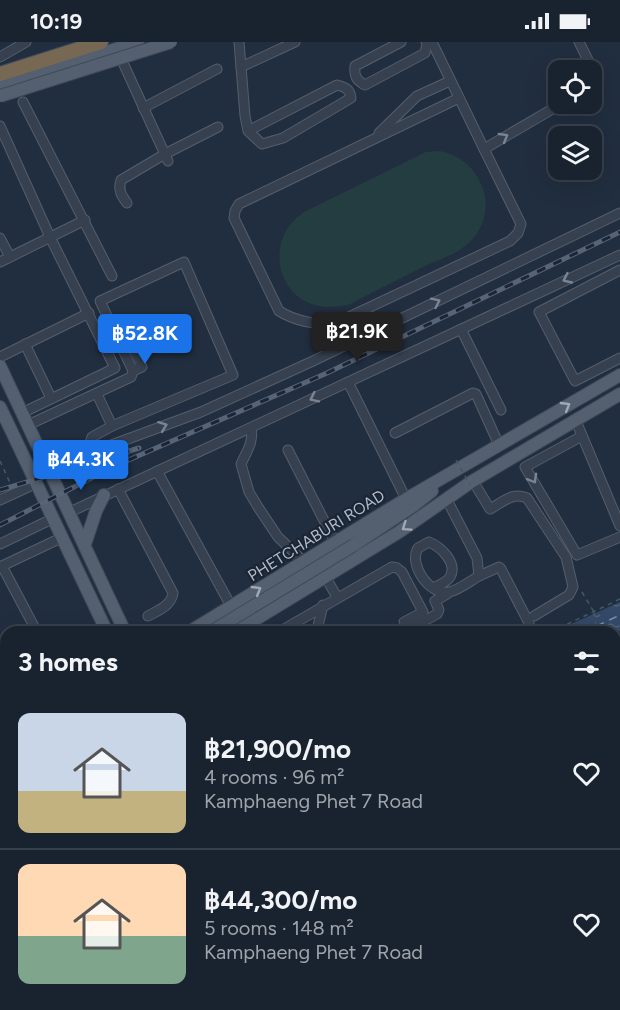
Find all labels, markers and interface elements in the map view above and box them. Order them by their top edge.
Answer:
text: 10:19 [30,8,82,35]
map controls [548,60,602,180]
button: locate [548,60,602,114]
button: layers [548,126,602,180]
one-way arrow [498,133,508,144]
one-way arrow [563,272,574,284]
one-way arrow [429,297,440,309]
pin: ฿21.9K [308,312,406,363]
pin: ฿52.8K [96,314,194,365]
text: ฿21.9K [326,319,388,343]
text: ฿52.8K [112,321,178,345]
one-way arrow [310,390,321,402]
one-way arrow [560,402,570,413]
one-way arrow [157,421,168,433]
pin: ฿44.3K [32,440,130,491]
text: ฿44.3K [47,447,115,471]
one-way arrow [525,473,537,483]
street label: PHETCHABURI ROAD [244,486,388,585]
one-way arrow [401,520,412,531]
one-way arrow [251,586,261,597]
text: 3 homes [18,646,118,678]
icon: filters [570,646,603,679]
text: ฿21,900/mo [204,733,351,765]
icon: home [66,737,138,809]
icon: heart [570,757,603,790]
text: 4 rooms · 96 m² [204,765,344,789]
text: Kamphaeng Phet 7 Road [204,789,423,813]
text: ฿44,300/mo [204,884,357,916]
icon: home [66,888,138,960]
icon: heart [570,908,603,941]
text: 5 rooms · 148 m² [204,916,354,940]
text: Kamphaeng Phet 7 Road [204,940,423,964]

